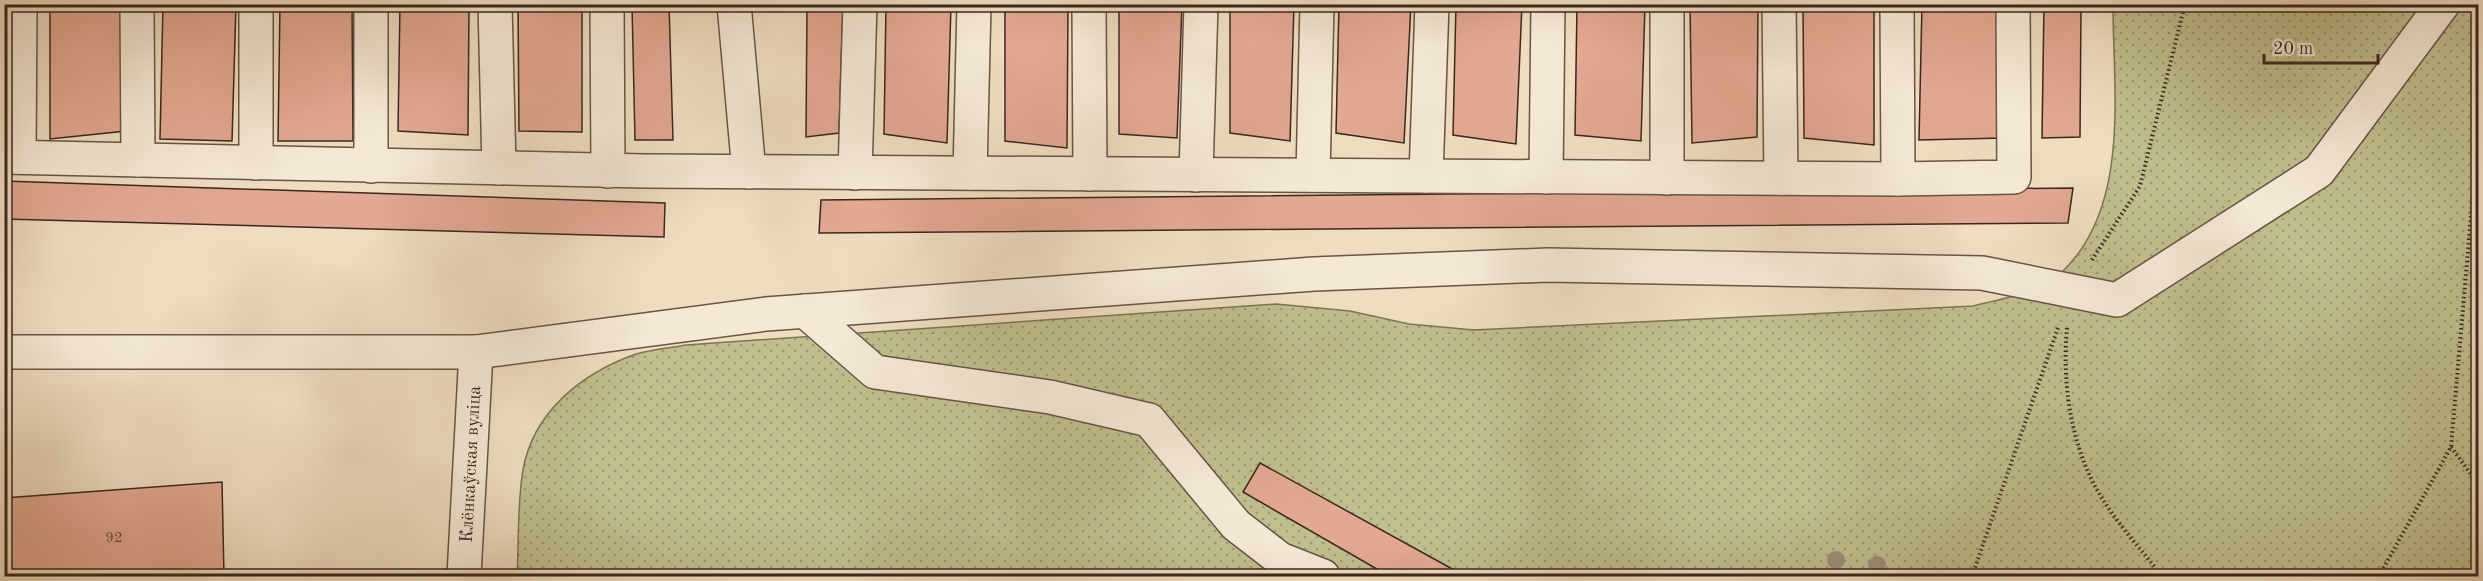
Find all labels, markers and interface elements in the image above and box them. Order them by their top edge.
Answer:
scale bar [2264,27,2378,65]
text: 20 m [2273,40,2313,58]
street label: Клёнкаўская вуліца [458,385,484,543]
house number: 92 [105,531,123,546]

